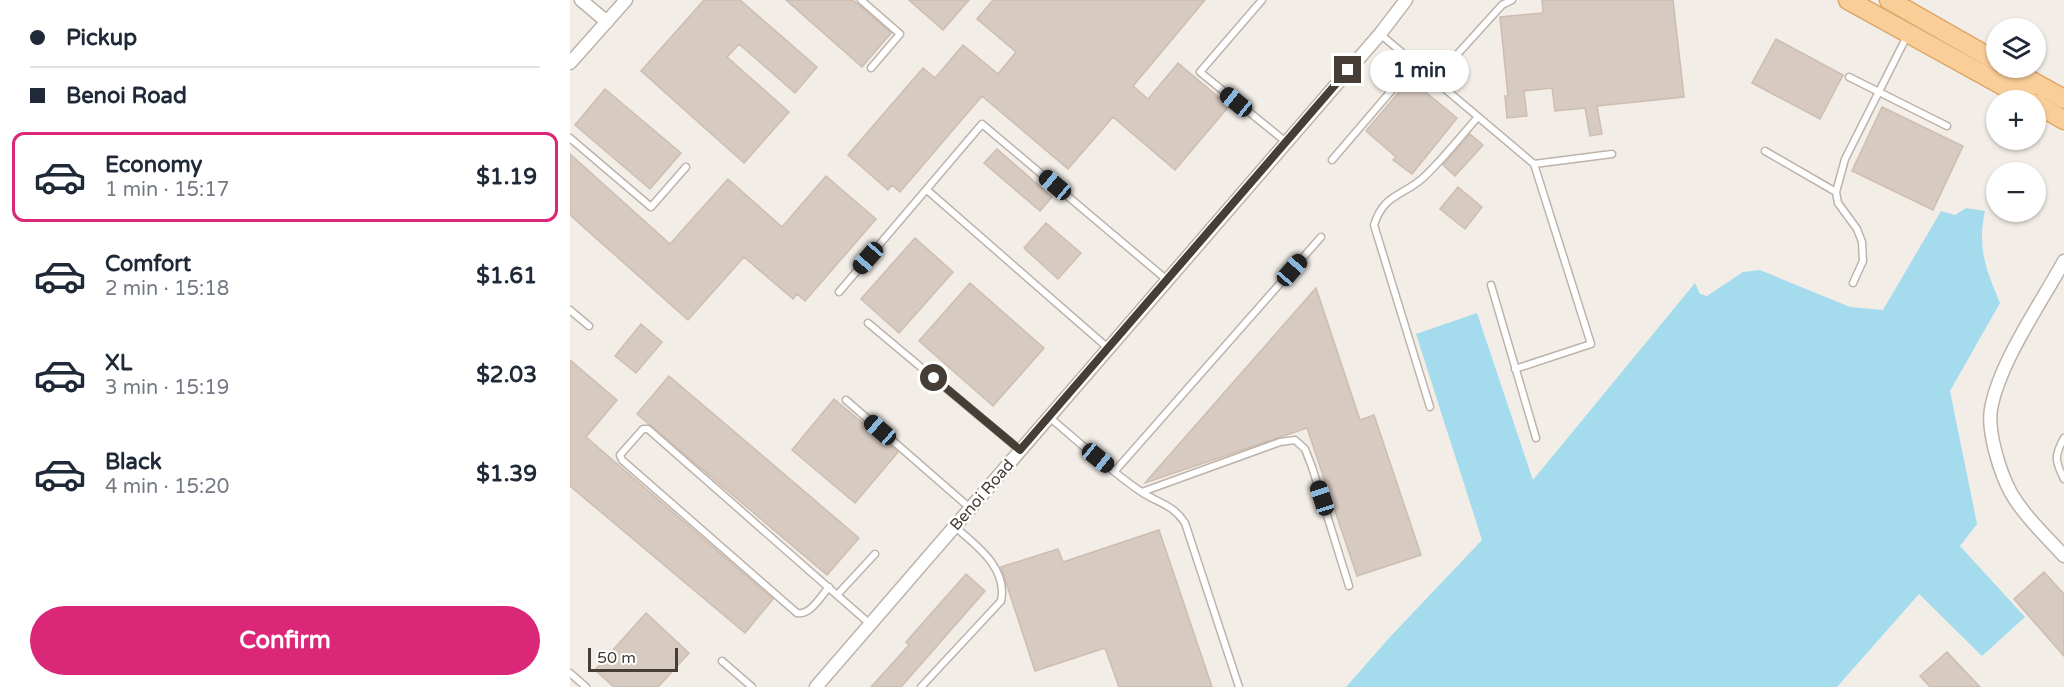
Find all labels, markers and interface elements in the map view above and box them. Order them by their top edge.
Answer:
map controls [1986,18,2046,222]
button: layers [1986,18,2046,78]
text: Pickup [66,25,137,51]
callout: 1 min [1369,49,1468,91]
route end [1334,56,1361,83]
text: 1 min [1393,59,1446,83]
text: Benoi Road [66,83,187,109]
car [1216,84,1256,120]
button: + [1986,90,2046,150]
icon: car [33,150,87,204]
text: Economy [105,152,202,178]
button: − [1986,162,2046,222]
text: $1.19 [476,164,537,190]
car [1035,167,1075,203]
text: 1 min · 15:17 [105,178,229,202]
car [849,239,887,277]
icon: car [33,249,87,303]
text: Comfort [105,251,191,277]
car [1273,251,1311,289]
text: $1.61 [476,263,537,289]
text: 2 min · 15:18 [105,277,229,301]
icon: car [33,348,87,402]
text: XL [105,350,132,376]
text: $2.03 [476,362,537,388]
route start [920,364,947,391]
text: 3 min · 15:19 [105,376,229,400]
car [861,411,899,449]
car [1078,440,1118,476]
icon: car [33,447,87,501]
text: Black [105,449,162,475]
street label: Benoi Road [946,455,1018,535]
text: $1.39 [476,461,537,487]
text: 4 min · 15:20 [105,475,229,499]
car [1308,478,1336,518]
button: Confirm [30,606,540,675]
scale bar [588,645,678,672]
text: 50 m [597,648,636,668]

